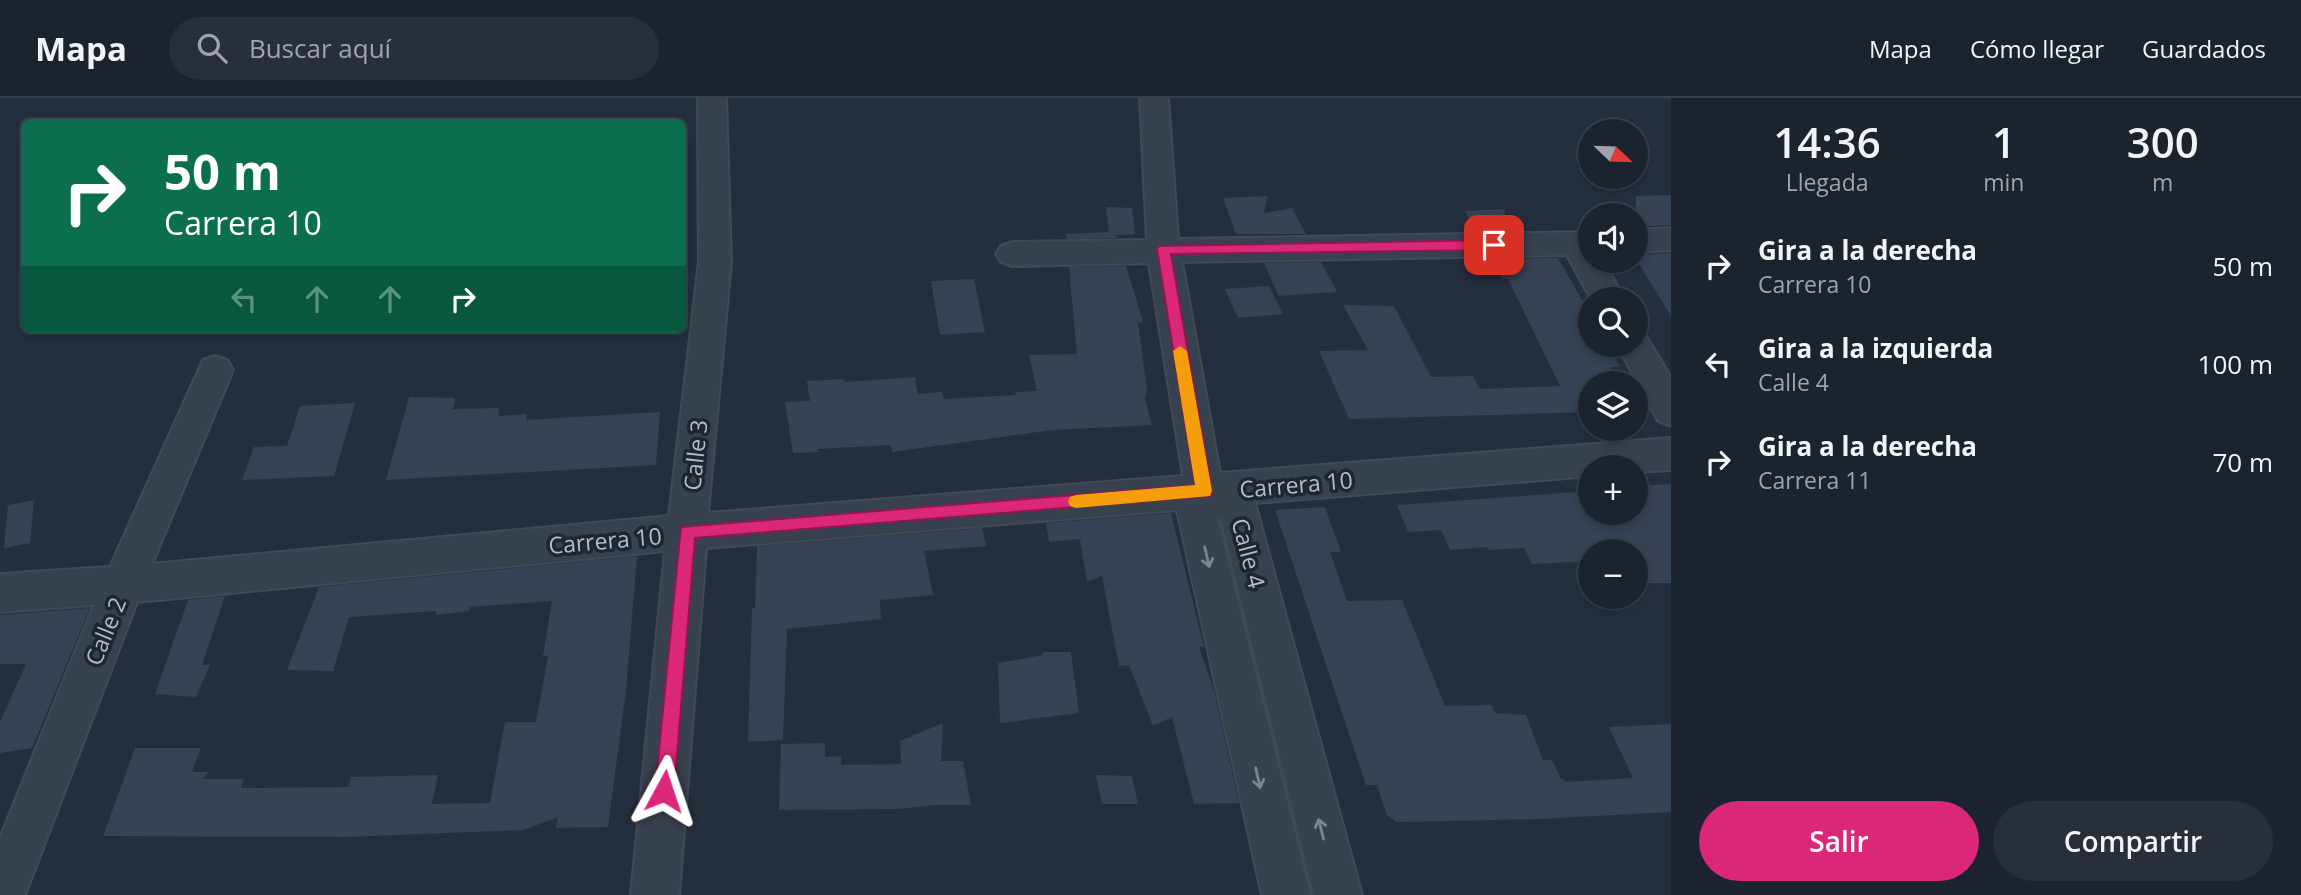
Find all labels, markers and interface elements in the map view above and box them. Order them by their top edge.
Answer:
search box [169,17,659,80]
text: Mapa [35,26,127,71]
icon: search [193,29,231,67]
text: Buscar aquí [249,30,391,66]
text: Mapa [1869,32,1932,65]
text: Cómo llegar [1970,32,2104,65]
text: Guardados [2142,32,2266,65]
text: 14:36 [1773,113,1881,170]
text: 1 [1992,113,2016,170]
text: 300 [2127,113,2199,170]
north arrow [1578,119,1648,189]
map controls [1578,119,1648,609]
text: 50 m [164,138,281,204]
icon: right [49,147,140,238]
text: Llegada [1786,166,1869,198]
text: min [1983,166,2024,198]
text: m [2152,166,2173,198]
text: Carrera 10 [164,201,322,244]
button: sound [1578,203,1648,273]
pin [1464,215,1524,275]
icon: arrive [1475,226,1513,264]
text: Gira a la derecha [1758,232,1977,268]
icon: right [1699,247,1737,285]
text: 50 m [2212,248,2273,284]
text: Carrera 10 [1758,268,1871,300]
icon: left [225,280,263,318]
icon: ahead [298,280,336,318]
icon: ahead [371,280,409,318]
icon: right [444,280,482,318]
button: search [1578,287,1648,357]
text: Gira a la izquierda [1758,330,1993,366]
icon: left [1699,345,1737,383]
text: 100 m [2198,346,2273,382]
text: Calle 4 [1758,366,1829,398]
button: layers [1578,371,1648,441]
street label: Calle 3 [675,418,715,492]
text: Gira a la derecha [1758,428,1977,464]
icon: right [1699,443,1737,481]
text: 70 m [2212,444,2273,480]
button: + [1578,455,1648,525]
street label: Carrera 10 [1238,463,1354,505]
text: Carrera 11 [1758,464,1871,496]
street label: Calle 4 [1224,515,1274,591]
street label: Carrera 10 [547,519,663,561]
button: − [1578,539,1648,609]
one-way arrow [1201,545,1214,568]
street label: Calle 2 [77,592,133,670]
position arrow [627,754,701,828]
one-way arrow [1252,766,1266,789]
button: Salir [1699,801,1979,881]
button: Compartir [1993,801,2273,881]
one-way arrow [1314,818,1327,841]

